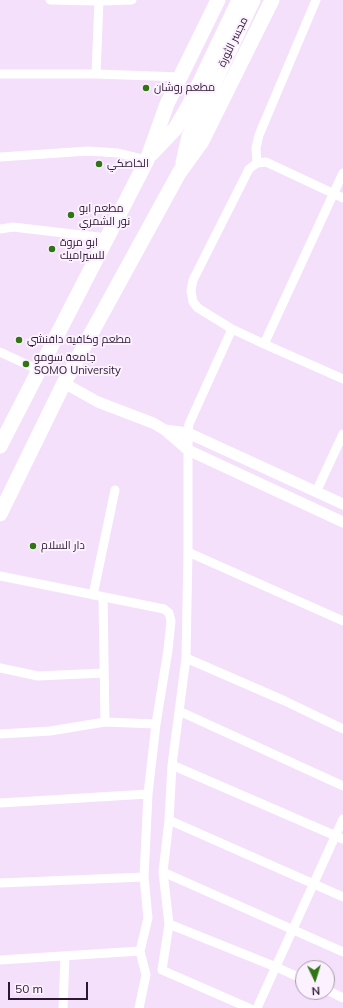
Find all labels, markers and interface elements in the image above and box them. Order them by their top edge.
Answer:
street label: مجسر الثورة [215,15,251,69]
place label: مطعم روشان [154,81,215,95]
marker: مطعم روشان [141,83,151,93]
place label: الخاصكي [107,157,149,171]
marker: الخاصكي [94,159,104,169]
place label: مطعم ابو نور الشمري [79,202,130,228]
marker: مطعم ابو نور الشمري [66,210,76,220]
place label: ابو مروة للسيراميك [60,236,105,262]
marker: ابو مروة للسيراميك [47,244,57,254]
place label: مطعم وكافيه دافنشي [27,333,131,347]
marker: مطعم وكافيه دافنشي [14,335,24,345]
place label: جامعة سومو SOMO University [34,351,121,377]
marker: جامعة سومو SOMO University [21,359,31,369]
place label: دار السلام [41,539,85,553]
marker: دار السلام [28,541,38,551]
north arrow [295,960,335,1000]
scale bar [10,974,90,1000]
text: 50 m [15,981,43,996]
text: N [311,984,320,998]

